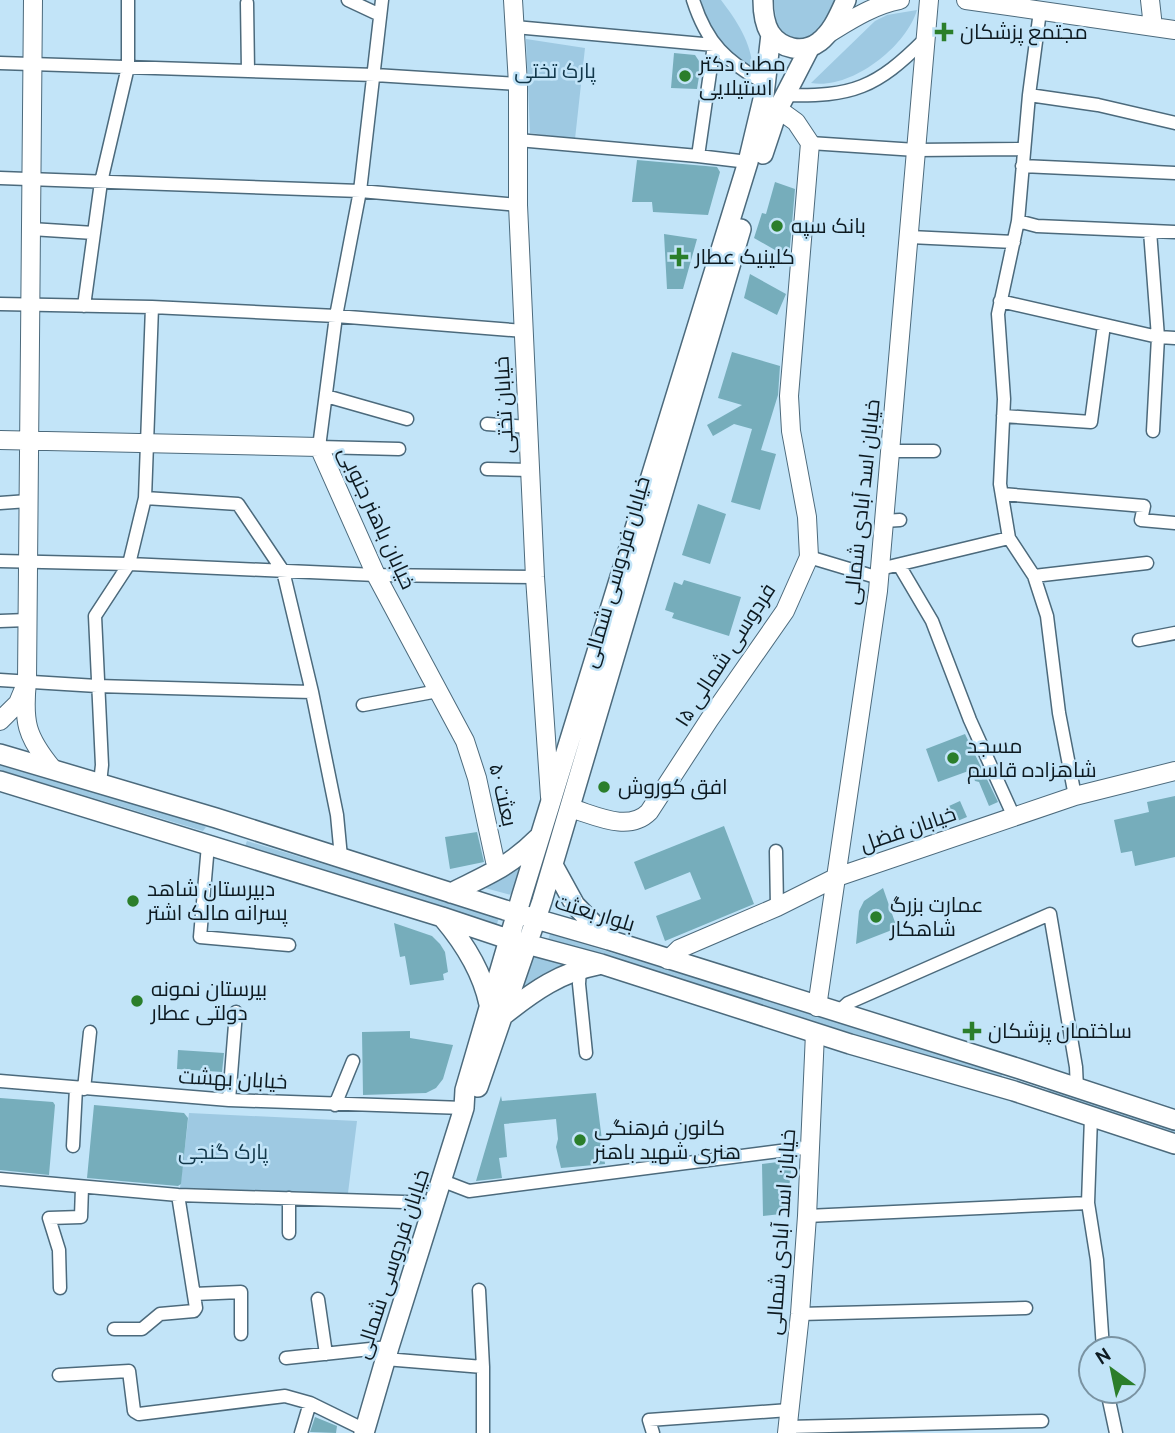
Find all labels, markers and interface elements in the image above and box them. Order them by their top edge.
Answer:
place label: مجتمع پزشکان [960,19,1088,46]
marker: مجتمع پزشکان [934,22,954,42]
place label: مطب دکتر استیلایی [698,51,786,101]
park label: پارک تختی [514,58,596,85]
marker: مطب دکتر استیلایی [677,68,693,84]
place label: بانک سپه [791,213,866,239]
marker: بانک سپه [769,218,785,234]
place label: کلینیک عطار [694,244,795,269]
marker: کلینیک عطار [669,247,689,267]
street label: خیابان تختی [488,356,520,454]
street label: خیابان اسد آبادی شمالی [838,398,886,606]
street label: خیابان باهنر جنوبی [333,443,421,593]
street label: خیابان فردوسی شمالی [576,473,656,671]
street label: فردوسی شمالی ۱۵ [669,578,781,732]
place label: مسجد شاهزاده قاسم [967,733,1097,784]
marker: مسجد شاهزاده قاسم [945,750,961,766]
street label: بعثت ۵۰ [484,761,523,829]
place label: افق کوروش [618,774,728,800]
marker: افق کوروش [596,779,612,795]
street label: خیابان فضل [857,800,959,858]
place label: دبیرستان شاهد پسرانه مالک اشتر [146,876,288,927]
street label: بلوار بعثت [552,889,638,937]
place label: عمارت بزرگ شاهکار [889,892,984,941]
marker: دبیرستان شاهد پسرانه مالک اشتر [125,893,141,909]
marker: عمارت بزرگ شاهکار [868,909,884,925]
place label: بیرستان نمونه دولتی عطار [150,976,267,1026]
marker: بیرستان نمونه دولتی عطار [129,993,145,1009]
place label: ساختمان پزشکان [988,1018,1132,1045]
marker: ساختمان پزشکان [962,1021,982,1041]
street label: خیابان بهشت [178,1063,288,1095]
place label: کانون فرهنگی هنری شهید باهنر [593,1115,741,1165]
street label: خیابان اسد آبادی شمالی [761,1128,801,1336]
marker: کانون فرهنگی هنری شهید باهنر [572,1132,588,1148]
park label: پارک گنجی [178,1139,268,1166]
street label: خیابان فردوسی شمالی [349,1166,435,1362]
north arrow [1077,1335,1147,1405]
text: N [1091,1343,1115,1369]

